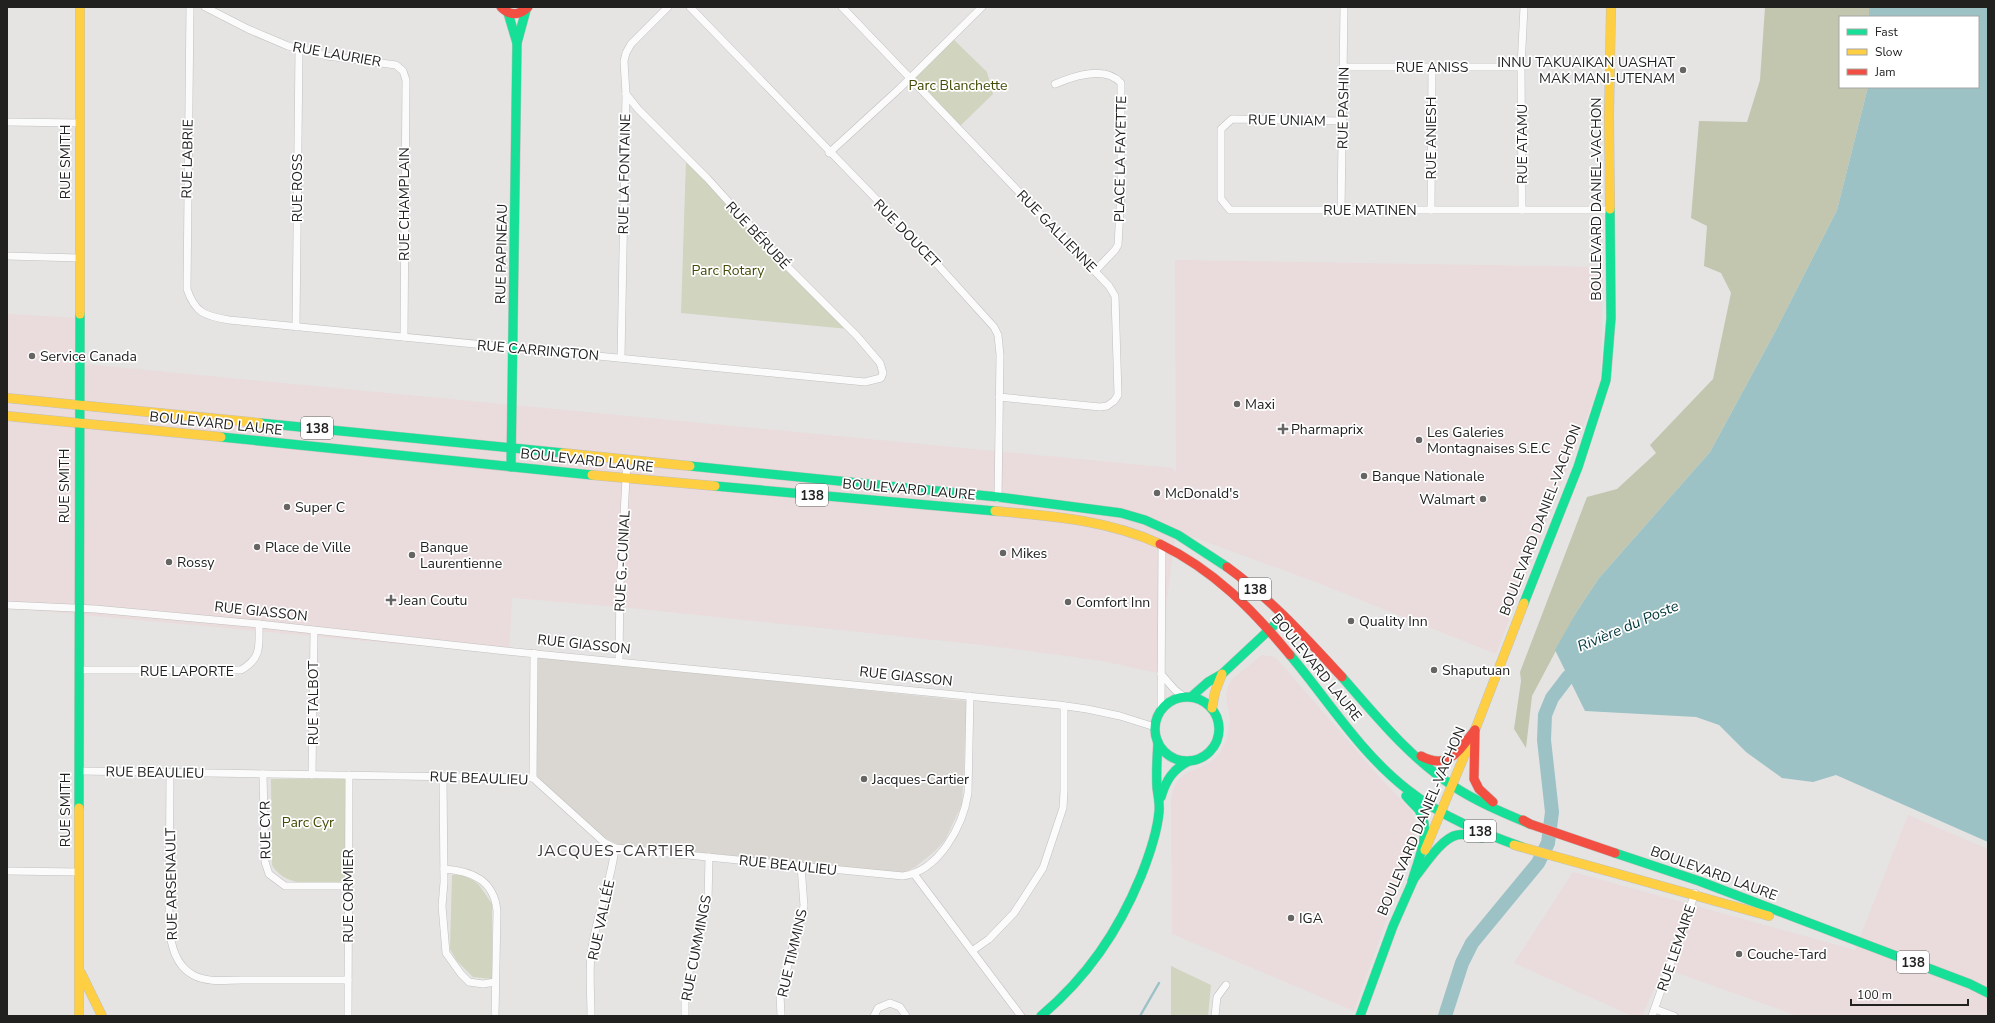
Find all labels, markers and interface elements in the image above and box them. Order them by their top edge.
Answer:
legend [1839,16,1979,88]
text: Fast [1875,24,1898,40]
street label: RUE LAURIER [291,37,383,72]
text: Slow [1875,44,1903,60]
place label: INNU TAKUAIKAN UASHAT MAK MANI-UTENAM [1497,53,1676,88]
street label: RUE ANISS [1396,58,1469,77]
text: Jam [1874,64,1896,80]
marker: INNU TAKUAIKAN UASHAT MAK MANI-UTENAM [1678,65,1688,75]
street label: RUE PASHIN [1333,67,1354,149]
park label: Parc Blanchette [909,76,1007,95]
street label: PLACE LA FAYETTE [1110,96,1131,222]
street label: RUE ANIESH [1422,97,1441,179]
street label: BOULEVARD DANIEL-VACHON [1587,97,1606,301]
street label: RUE ATAMU [1513,104,1532,184]
street label: RUE UNIAM [1248,110,1326,131]
street label: RUE LA FONTAINE [614,114,635,234]
street label: RUE LABRIE [177,119,198,199]
street label: RUE SMITH [56,125,75,199]
street label: RUE CHAMPLAIN [395,147,414,261]
street label: RUE ROSS [288,153,307,222]
street label: RUE GALLIENNE [1012,186,1101,277]
street label: RUE DOUCET [869,195,945,272]
street label: RUE BÉRUBÉ [721,197,794,273]
street label: RUE MATINEN [1323,201,1417,220]
street label: RUE PAPINEAU [491,204,512,304]
park label: Parc Rotary [692,261,765,280]
street label: RUE CARRINGTON [476,336,600,365]
place label: Service Canada [40,347,137,366]
marker: Service Canada [27,351,37,361]
place label: Maxi [1245,395,1275,414]
marker: Maxi [1232,399,1242,409]
street label: BOULEVARD LAURE [148,407,283,440]
road number: 138 [301,417,333,439]
place label: Pharmaprix [1291,420,1364,439]
street label: BOULEVARD DANIEL-VACHON [1495,422,1586,619]
place label: Les Galeries Montagnaises S.E.C [1427,423,1550,458]
marker: Pharmaprix [1278,424,1288,434]
marker: Les Galeries Montagnaises S.E.C [1414,435,1424,445]
street label: BOULEVARD LAURE [519,444,654,477]
street label: RUE SMITH [55,449,74,523]
place label: Banque Nationale [1372,467,1485,486]
marker: Banque Nationale [1359,471,1369,481]
street label: BOULEVARD LAURE [842,474,976,505]
road number: 138 [796,484,828,506]
place label: McDonald's [1165,484,1239,503]
marker: McDonald's [1152,488,1162,498]
place label: Walmart [1419,490,1475,509]
marker: Walmart [1478,494,1488,504]
place label: Super C [295,498,345,517]
marker: Super C [282,502,292,512]
street label: RUE G.-CUNIAL [610,510,635,612]
place label: Place de Ville [265,538,351,557]
place label: Banque Laurentienne [420,538,502,573]
marker: Place de Ville [252,542,262,552]
place label: Mikes [1011,544,1047,563]
marker: Mikes [998,548,1008,558]
marker: Banque Laurentienne [407,550,417,560]
place label: Rossy [177,553,215,572]
marker: Rossy [164,557,174,567]
road number: 138 [1239,578,1271,600]
place label: Jean Coutu [398,591,467,610]
place label: Comfort Inn [1076,593,1150,612]
marker: Jean Coutu [386,595,396,605]
water label: Rivière du Poste [1574,596,1682,656]
street label: RUE GIASSON [213,597,308,626]
marker: Comfort Inn [1063,597,1073,607]
street label: BOULEVARD LAURE [1267,609,1366,725]
place label: Quality Inn [1359,612,1428,631]
marker: Quality Inn [1346,616,1356,626]
street label: RUE GIASSON [536,630,631,659]
street label: RUE TALBOT [304,660,323,745]
place label: Shaputuan [1442,661,1510,680]
street label: RUE LAPORTE [140,662,234,681]
street label: RUE GIASSON [858,662,953,691]
marker: Shaputuan [1429,665,1439,675]
street label: BOULEVARD DANIEL-VACHON [1373,724,1470,919]
street label: RUE BEAULIEU [106,762,204,783]
street label: RUE BEAULIEU [429,767,529,790]
place label: Jacques-Cartier [871,770,969,789]
street label: RUE SMITH [56,773,75,847]
marker: Jacques-Cartier [859,774,869,784]
street label: RUE CYR [255,801,276,859]
park label: Parc Cyr [282,813,334,832]
road number: 138 [1464,820,1496,842]
street label: RUE ARSENAULT [161,827,182,940]
district label: JACQUES-CARTIER [537,840,696,862]
street label: BOULEVARD LAURE [1648,842,1780,905]
street label: RUE CORMIER [339,849,358,943]
street label: RUE BEAULIEU [738,851,838,880]
street label: RUE VALLÉE [584,878,619,962]
street label: RUE CUMMINGS [677,893,716,1003]
street label: RUE LEMAIRE [1653,902,1700,994]
street label: RUE TIMMINS [773,907,812,999]
place label: IGA [1299,909,1323,928]
marker: IGA [1286,913,1296,923]
place label: Couche-Tard [1747,945,1827,964]
marker: Couche-Tard [1734,949,1744,959]
road number: 138 [1897,951,1929,973]
scale bar [1851,981,1968,1007]
text: 100 m [1857,987,1892,1003]

